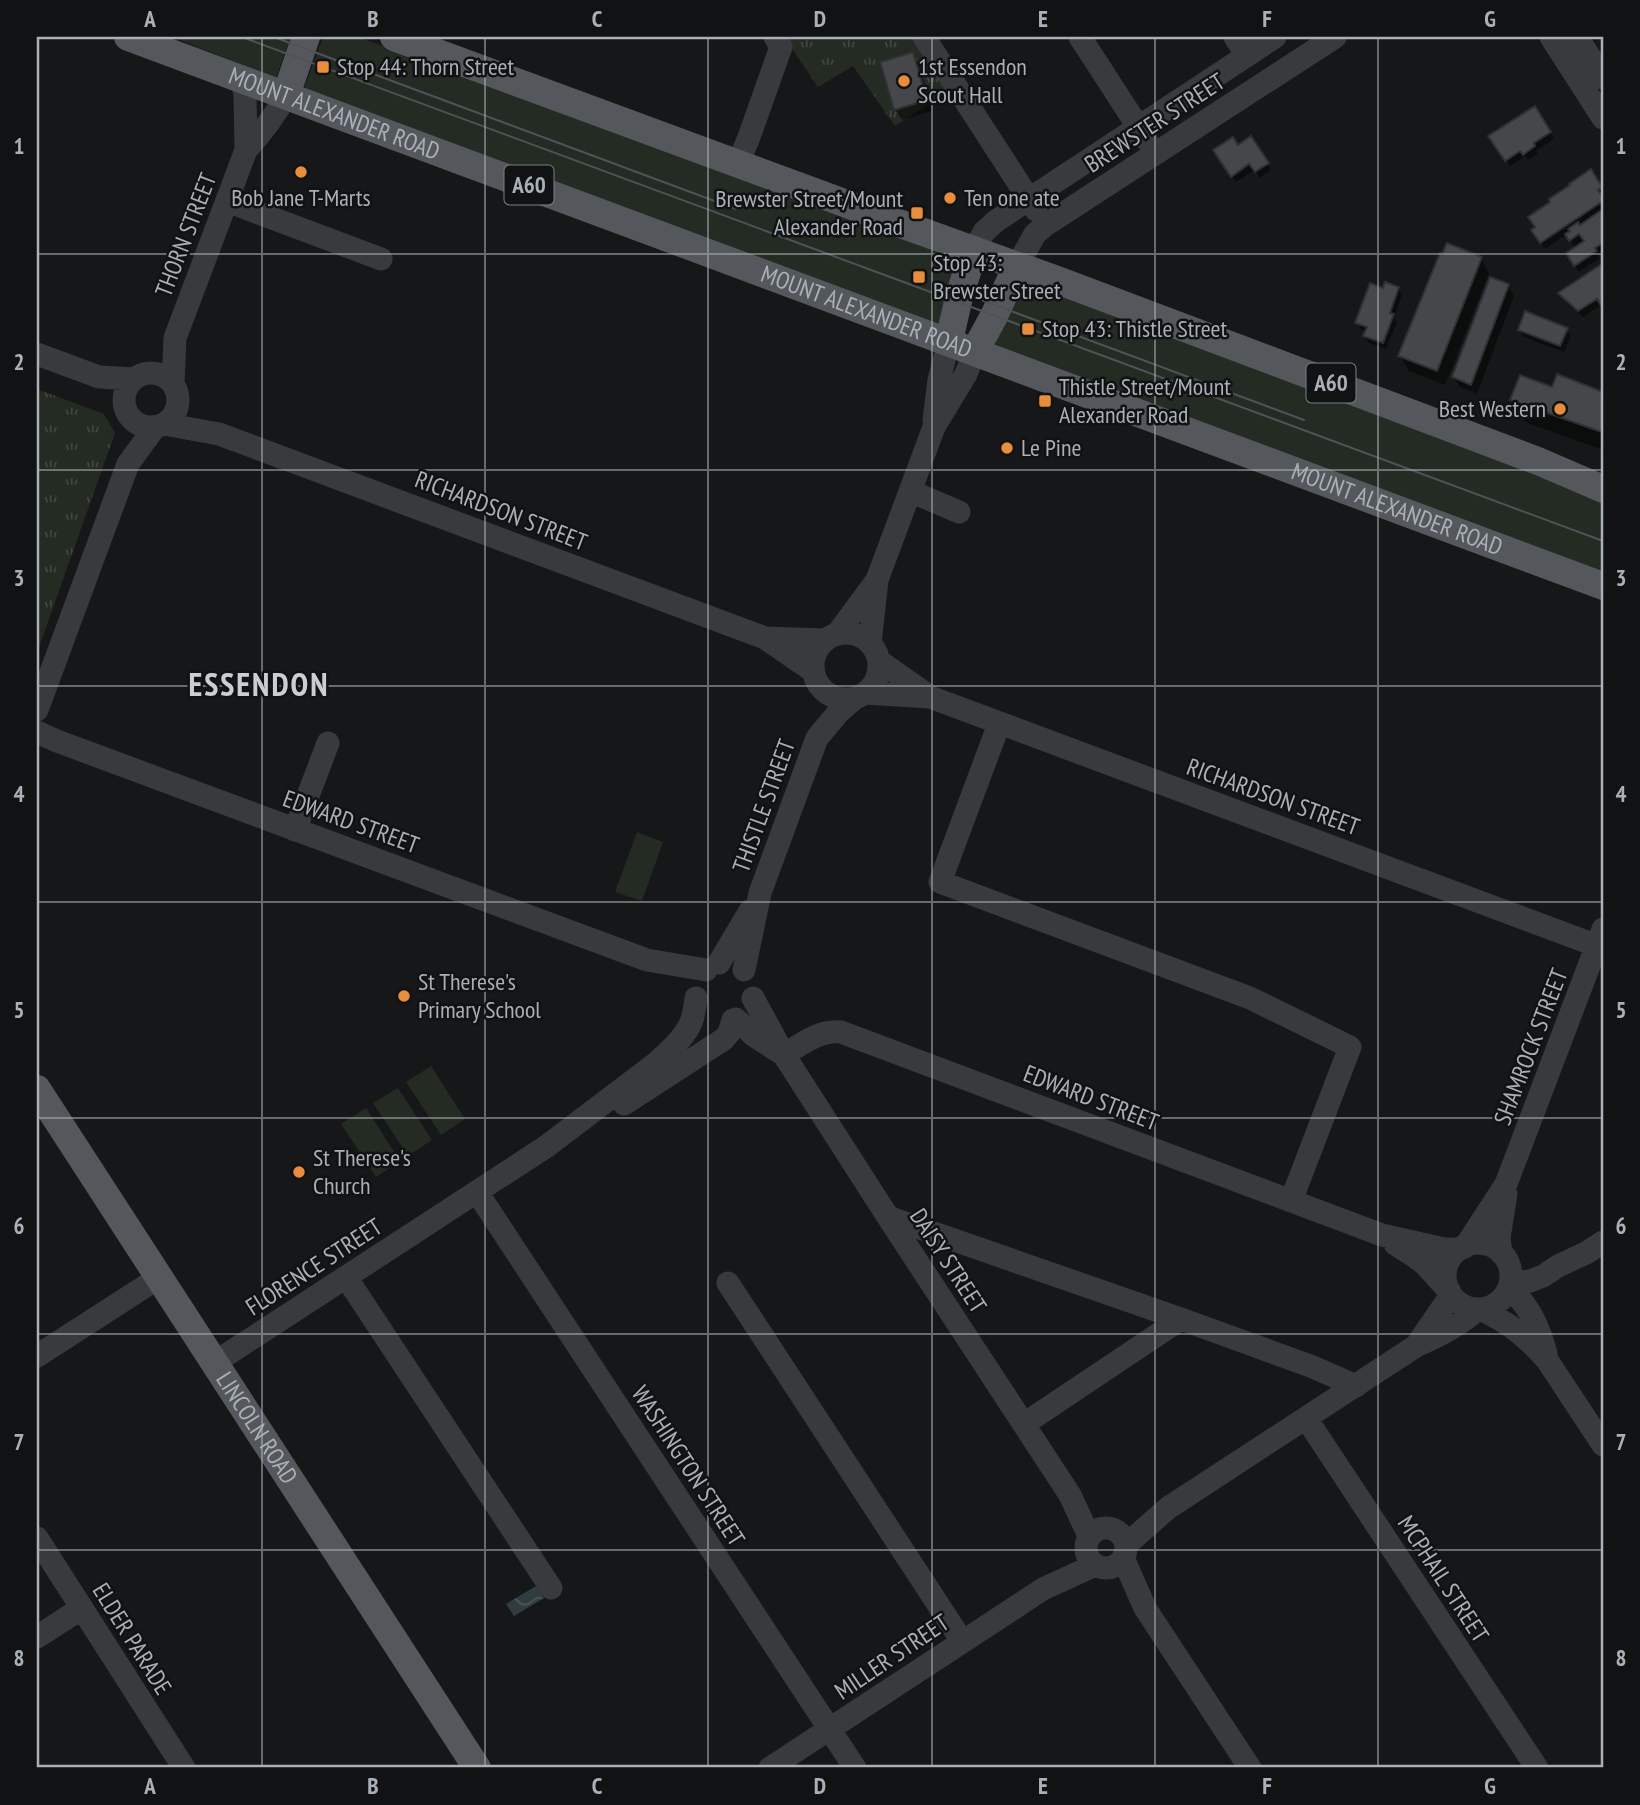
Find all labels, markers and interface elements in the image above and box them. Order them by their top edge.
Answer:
text: A [143,4,156,33]
text: B [367,4,379,33]
text: C [592,4,603,33]
text: D [814,4,826,33]
text: E [1038,4,1048,33]
text: F [1262,4,1272,33]
text: G [1484,4,1496,33]
place label: Stop 44: Thorn Street [337,51,515,82]
place label: 1st Essendon Scout Hall [918,51,1027,110]
marker: Stop 44: Thorn Street [315,59,331,75]
street label: MOUNT ALEXANDER ROAD [225,60,444,167]
street label: BREWSTER STREET [1079,66,1231,179]
marker: 1st Essendon Scout Hall [896,73,912,89]
text: 1 [14,131,25,160]
text: 1 [1616,131,1627,160]
marker: Bob Jane T-Marts [293,164,309,180]
road number: A60 [504,166,554,204]
street label: THORN STREET [148,168,223,301]
place label: Bob Jane T-Marts [231,182,371,213]
place label: Ten one ate [964,182,1060,213]
place label: Brewster Street/Mount Alexander Road [715,183,903,242]
marker: Ten one ate [942,190,958,206]
marker: Brewster Street/Mount Alexander Road [909,205,925,221]
place label: Stop 43: Brewster Street [933,247,1061,306]
street label: MOUNT ALEXANDER ROAD [757,258,976,365]
marker: Stop 43: Brewster Street [911,269,927,285]
place label: Stop 43: Thistle Street [1042,313,1227,344]
marker: Stop 43: Thistle Street [1020,321,1036,337]
text: 2 [14,347,25,376]
text: 2 [1616,347,1627,376]
road number: A60 [1306,364,1356,402]
place label: Thistle Street/Mount Alexander Road [1059,371,1231,430]
marker: Thistle Street/Mount Alexander Road [1037,393,1053,409]
place label: Best Western [1439,393,1546,424]
marker: Best Western [1552,401,1568,417]
place label: Le Pine [1021,432,1081,463]
marker: Le Pine [999,440,1015,456]
street label: MOUNT ALEXANDER ROAD [1287,455,1507,562]
street label: RICHARDSON STREET [411,463,592,558]
text: 3 [14,563,25,592]
text: 3 [1616,563,1627,592]
district label: ESSENDON [189,663,330,705]
street label: THISTLE STREET [725,735,802,877]
street label: RICHARDSON STREET [1182,751,1364,842]
text: 4 [14,779,25,808]
text: 4 [1616,779,1627,808]
street label: EDWARD STREET [279,783,424,861]
street label: SHAMROCK STREET [1487,964,1575,1129]
place label: St Therese's Primary School [418,966,541,1025]
marker: St Therese's Primary School [396,988,412,1004]
text: 5 [14,995,25,1024]
text: 5 [1616,995,1627,1024]
street label: EDWARD STREET [1019,1058,1163,1138]
place label: St Therese's Church [313,1142,411,1201]
marker: St Therese's Church [291,1164,307,1180]
street label: DAISY STREET [903,1203,994,1319]
text: 6 [14,1211,25,1240]
street label: FLORENCE STREET [240,1211,388,1322]
text: 6 [1616,1211,1627,1240]
street label: LINCOLN ROAD [209,1366,305,1490]
street label: WASHINGTON STREET [625,1380,752,1552]
text: 7 [14,1427,25,1456]
text: 7 [1616,1427,1627,1456]
street label: MCPHAIL STREET [1391,1509,1496,1648]
street label: ELDER PARADE [86,1577,179,1700]
street label: MILLER STREET [829,1607,955,1706]
text: 8 [14,1643,25,1672]
text: 8 [1616,1643,1627,1672]
text: A [143,1771,156,1800]
text: B [367,1771,379,1800]
text: C [592,1771,603,1800]
text: D [814,1771,826,1800]
text: E [1038,1771,1048,1800]
text: F [1262,1771,1272,1800]
text: G [1484,1771,1496,1800]

